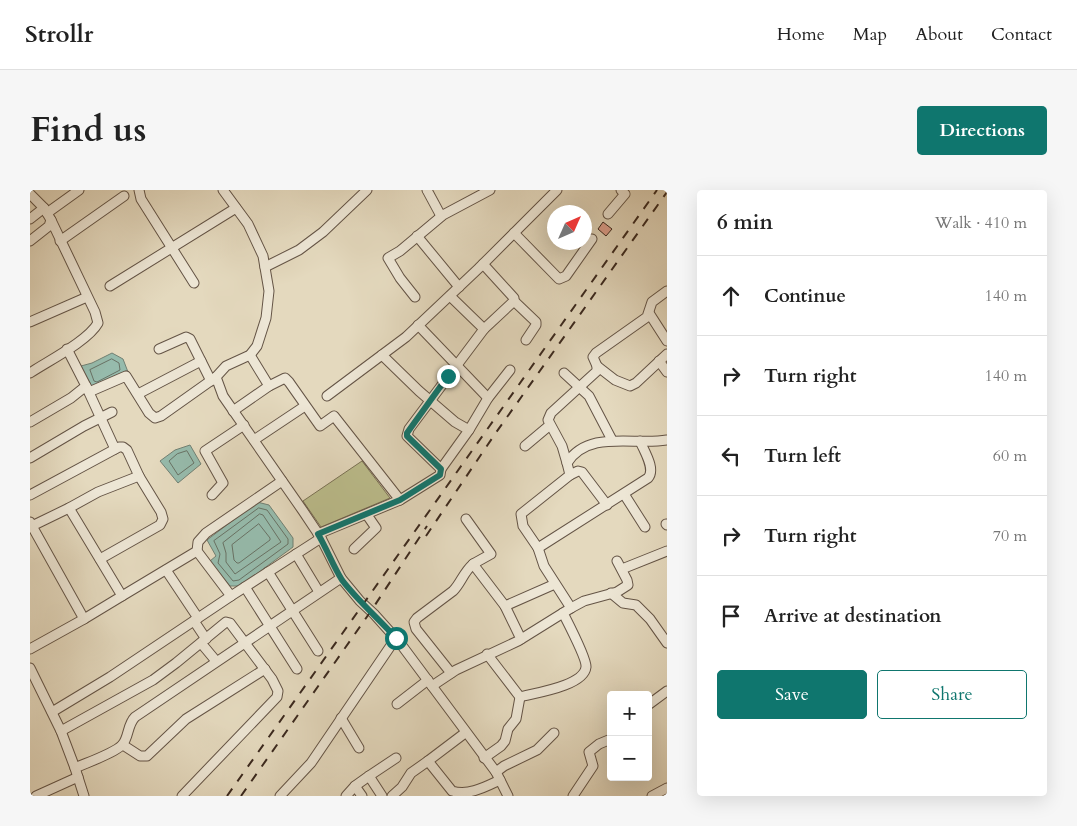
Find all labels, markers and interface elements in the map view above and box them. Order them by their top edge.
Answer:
text: Strollr [25,18,93,51]
text: Home [777,22,825,47]
text: Map [853,22,887,47]
text: About [915,22,963,47]
text: Contact [991,22,1052,47]
text: Find us [30,106,146,154]
button: Directions [917,106,1047,155]
north arrow [547,205,592,250]
text: 6 min [717,208,773,237]
text: Walk · 410 m [935,212,1027,234]
icon: ahead [717,282,745,310]
text: Continue [764,283,846,309]
text: 140 m [985,285,1027,307]
icon: right [717,362,745,390]
text: Turn right [764,363,856,389]
route end [437,365,460,388]
text: 140 m [985,365,1027,387]
icon: left [717,442,745,470]
text: Turn left [764,443,841,469]
text: 60 m [993,445,1027,467]
icon: right [717,522,745,550]
text: Turn right [764,523,856,549]
text: 70 m [993,525,1027,547]
icon: arrive [717,602,745,630]
text: Arrive at destination [764,603,941,629]
route start [385,627,408,650]
button: Save [717,670,867,719]
button: Share [877,670,1027,719]
map controls [607,691,652,781]
button: + [607,691,652,736]
button: − [607,736,652,781]

